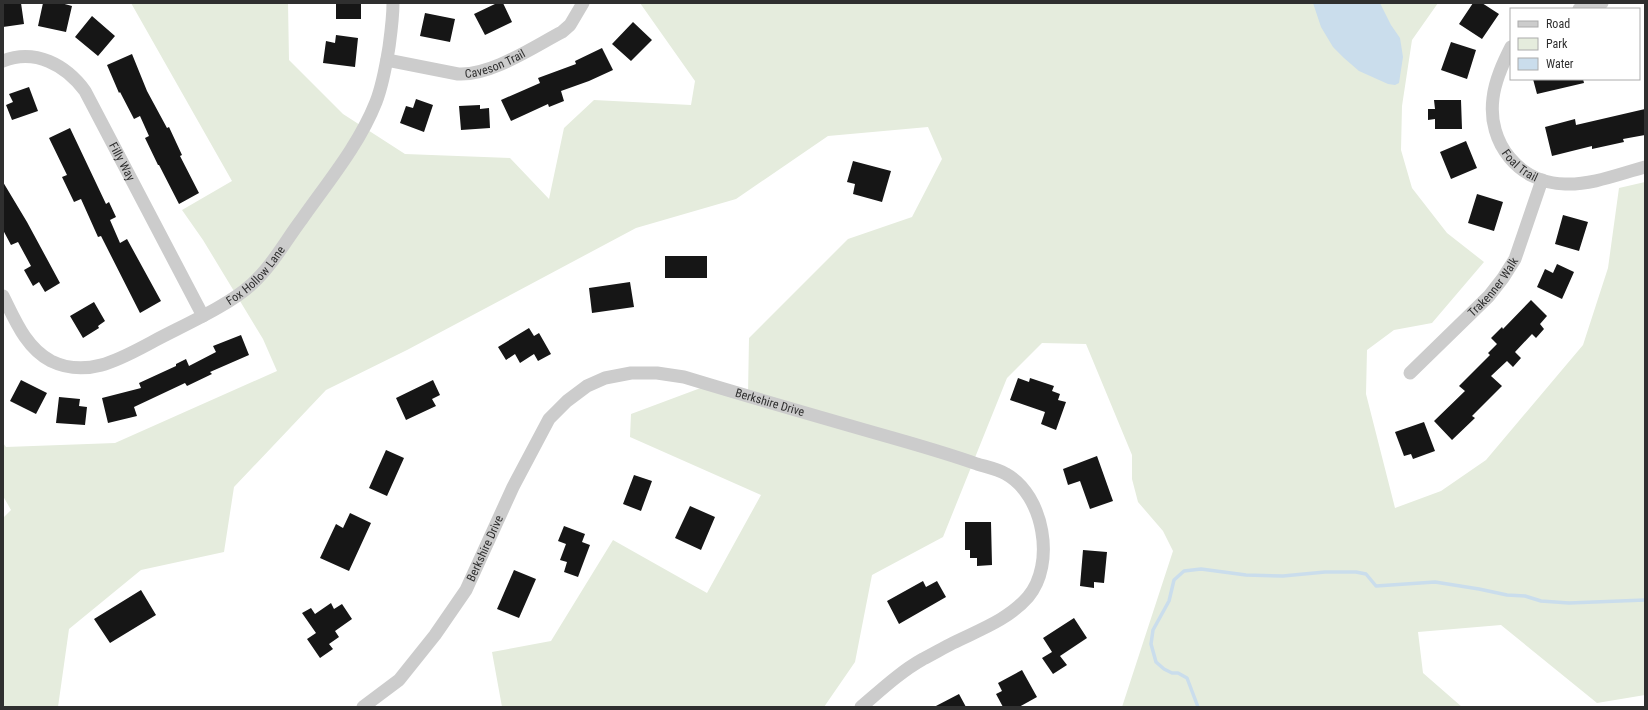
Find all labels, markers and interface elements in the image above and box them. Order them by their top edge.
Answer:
legend [1510,8,1640,80]
text: Road [1546,17,1570,31]
text: Park [1546,37,1568,51]
street label: Caveson Trail [464,47,528,81]
text: Water [1546,57,1574,71]
street label: Filly Way [106,140,138,183]
street label: Foal Trail [1499,147,1540,185]
street label: Fox Hollow Lane [224,243,288,308]
street label: Trakenner Walk [1465,254,1522,320]
street label: Berkshire Drive [734,386,806,419]
street label: Berkshire Drive [464,513,506,584]

